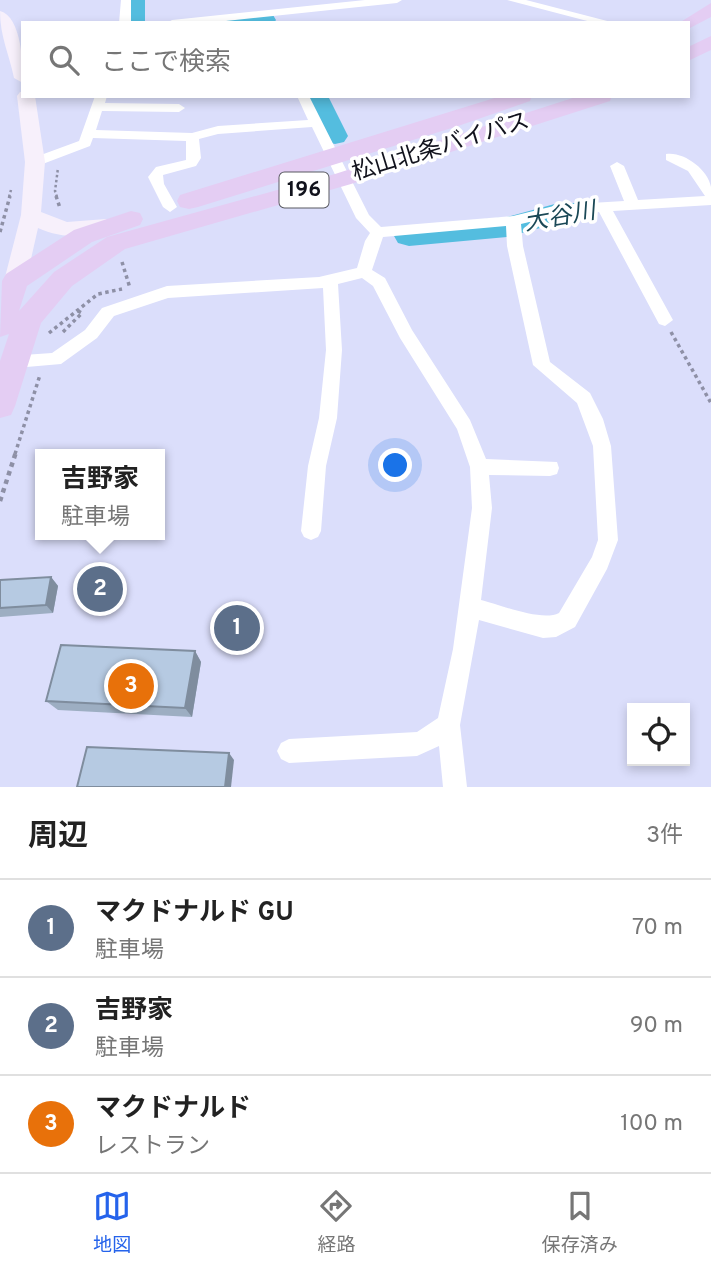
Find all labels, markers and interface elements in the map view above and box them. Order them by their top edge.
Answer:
search box [21,21,690,98]
icon: search [45,41,83,79]
text: ここで検索 [101,47,231,80]
street label: 松山北条バイパス [349,107,533,189]
road number: 196 [280,172,328,208]
water label: 大谷川 [522,196,601,239]
your location [378,448,412,482]
popup [35,449,165,540]
text: 吉野家 [61,464,139,497]
text: 駐車場 [61,504,130,533]
pin: 2 [77,563,123,615]
pin: 1 [214,602,260,654]
pin: 3 [108,660,154,712]
map controls [627,703,690,766]
button: locate [627,703,690,766]
text: 周辺 [28,819,88,856]
text: 3件 [646,822,683,851]
text: マクドナルド GU [95,897,294,930]
text: 1 [46,914,56,943]
text: 70 m [632,914,683,943]
text: 駐車場 [95,937,164,966]
text: 吉野家 [95,995,173,1028]
text: 2 [44,1012,58,1041]
text: 90 m [630,1012,683,1041]
text: 駐車場 [95,1035,164,1064]
text: マクドナルド [95,1093,251,1126]
text: 3 [44,1110,58,1139]
text: 100 m [620,1110,683,1139]
text: レストラン [95,1133,210,1162]
tab: 地図 [93,1187,131,1258]
tab: 経路 [317,1187,356,1258]
tab: 保存済み [542,1187,618,1258]

